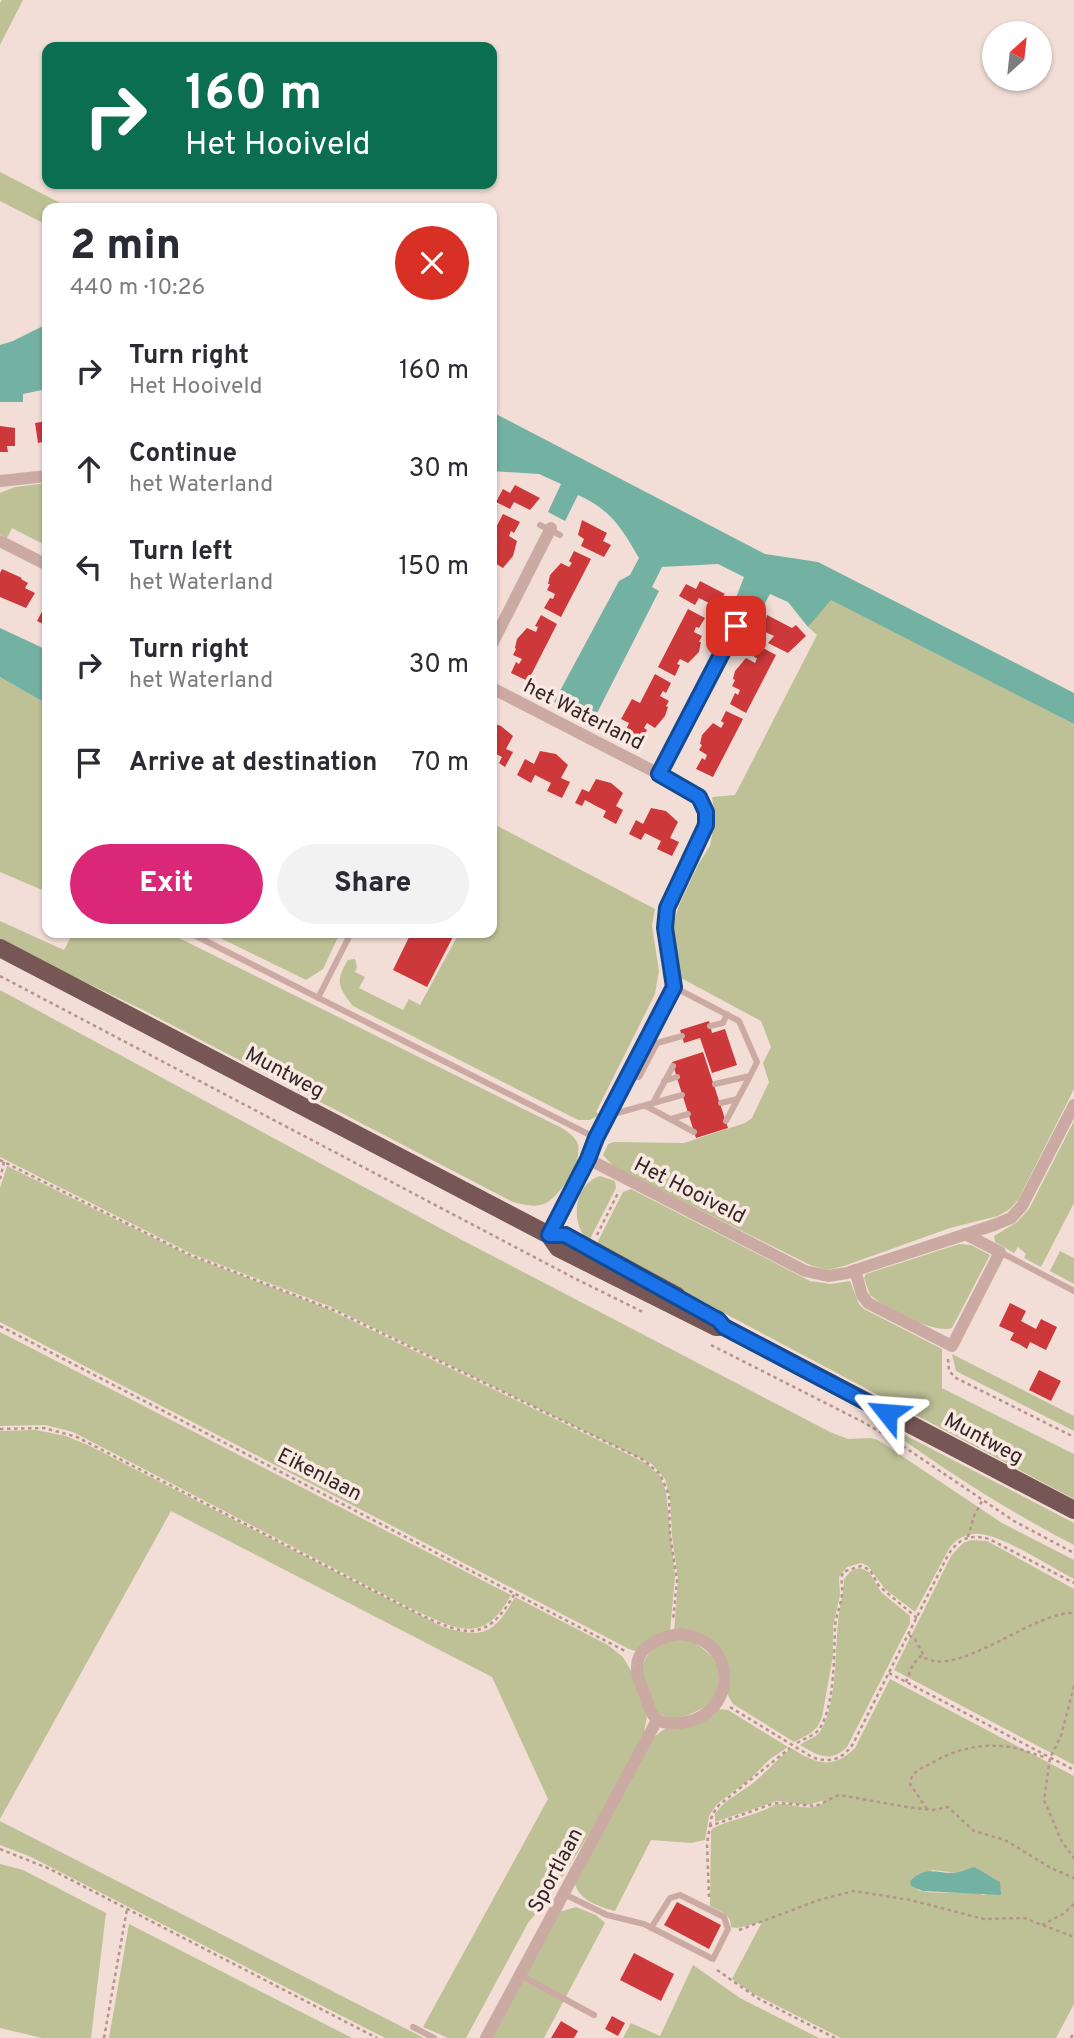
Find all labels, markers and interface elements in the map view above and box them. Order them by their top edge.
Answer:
north arrow [982,21,1052,91]
map controls [982,21,1052,91]
text: 160 m [185,65,322,127]
icon: right [70,70,161,161]
text: Het Hooiveld [185,126,371,166]
text: 2 min [70,221,181,274]
button: close [395,226,469,300]
text: 440 m · 10:26 [70,274,205,303]
text: Turn right [129,340,249,373]
icon: right [70,352,108,390]
text: 160 m [399,355,469,388]
text: Het Hooiveld [129,373,262,402]
text: Continue [129,438,237,471]
icon: ahead [70,450,108,488]
text: 30 m [409,453,469,486]
text: het Waterland [129,471,273,500]
text: Turn left [129,536,233,569]
icon: left [70,548,108,586]
text: 150 m [398,551,469,584]
text: het Waterland [129,569,273,598]
pin [706,596,766,656]
icon: arrive [717,607,755,645]
text: Turn right [129,634,249,667]
icon: right [70,646,108,684]
text: 30 m [409,649,469,682]
text: het Waterland [129,667,273,696]
street label: het Waterland [519,673,648,757]
icon: arrive [70,744,108,782]
text: Arrive at destination [129,747,377,780]
text: 70 m [411,747,469,780]
button: Exit [70,844,263,924]
button: Share [277,844,469,924]
street label: Muntweg [240,1041,329,1105]
street label: Het Hooiveld [629,1152,750,1231]
position arrow [850,1376,924,1450]
street label: Muntweg [939,1407,1028,1471]
street label: Eikenlaan [272,1443,366,1508]
street label: Sportlaan [523,1824,590,1918]

